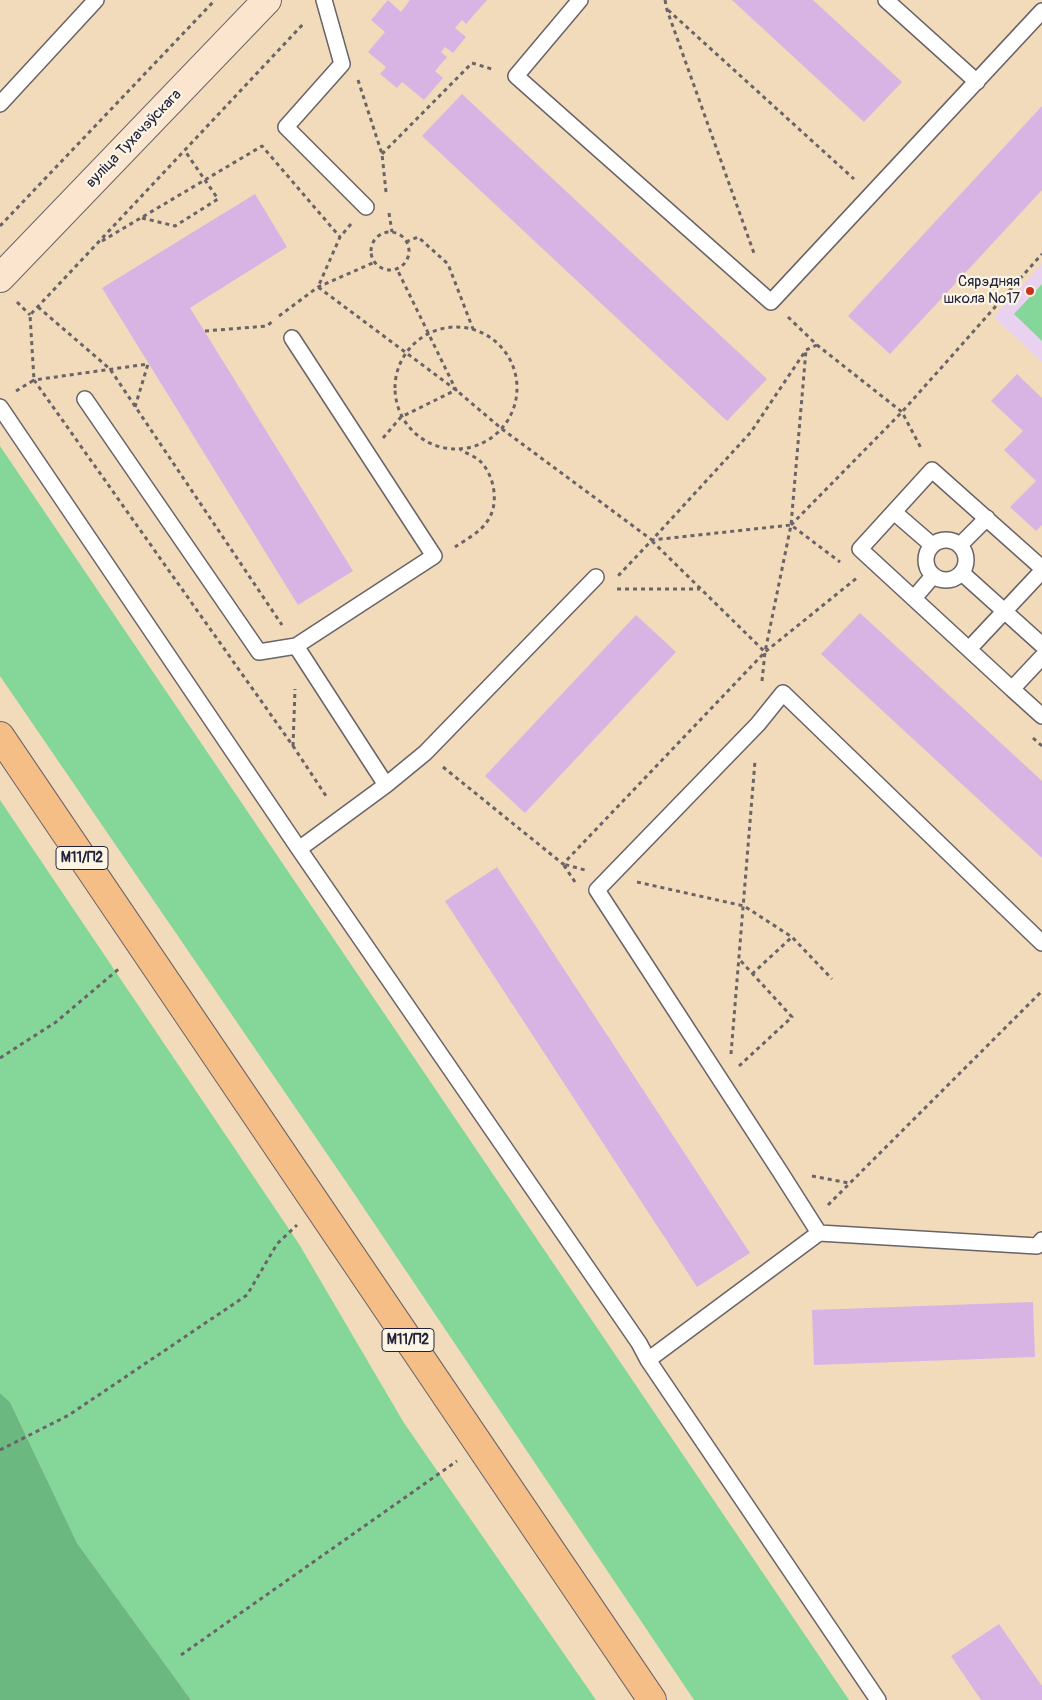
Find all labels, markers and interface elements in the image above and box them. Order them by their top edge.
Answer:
street label: вуліца Тухачэўскага [82,86,186,192]
place label: Сярэдняя школа №17 [943,273,1020,308]
marker: Сярэдняя школа №17 [1024,285,1036,297]
road number: М11/П2 [56,846,108,870]
road number: М11/П2 [382,1328,434,1352]

